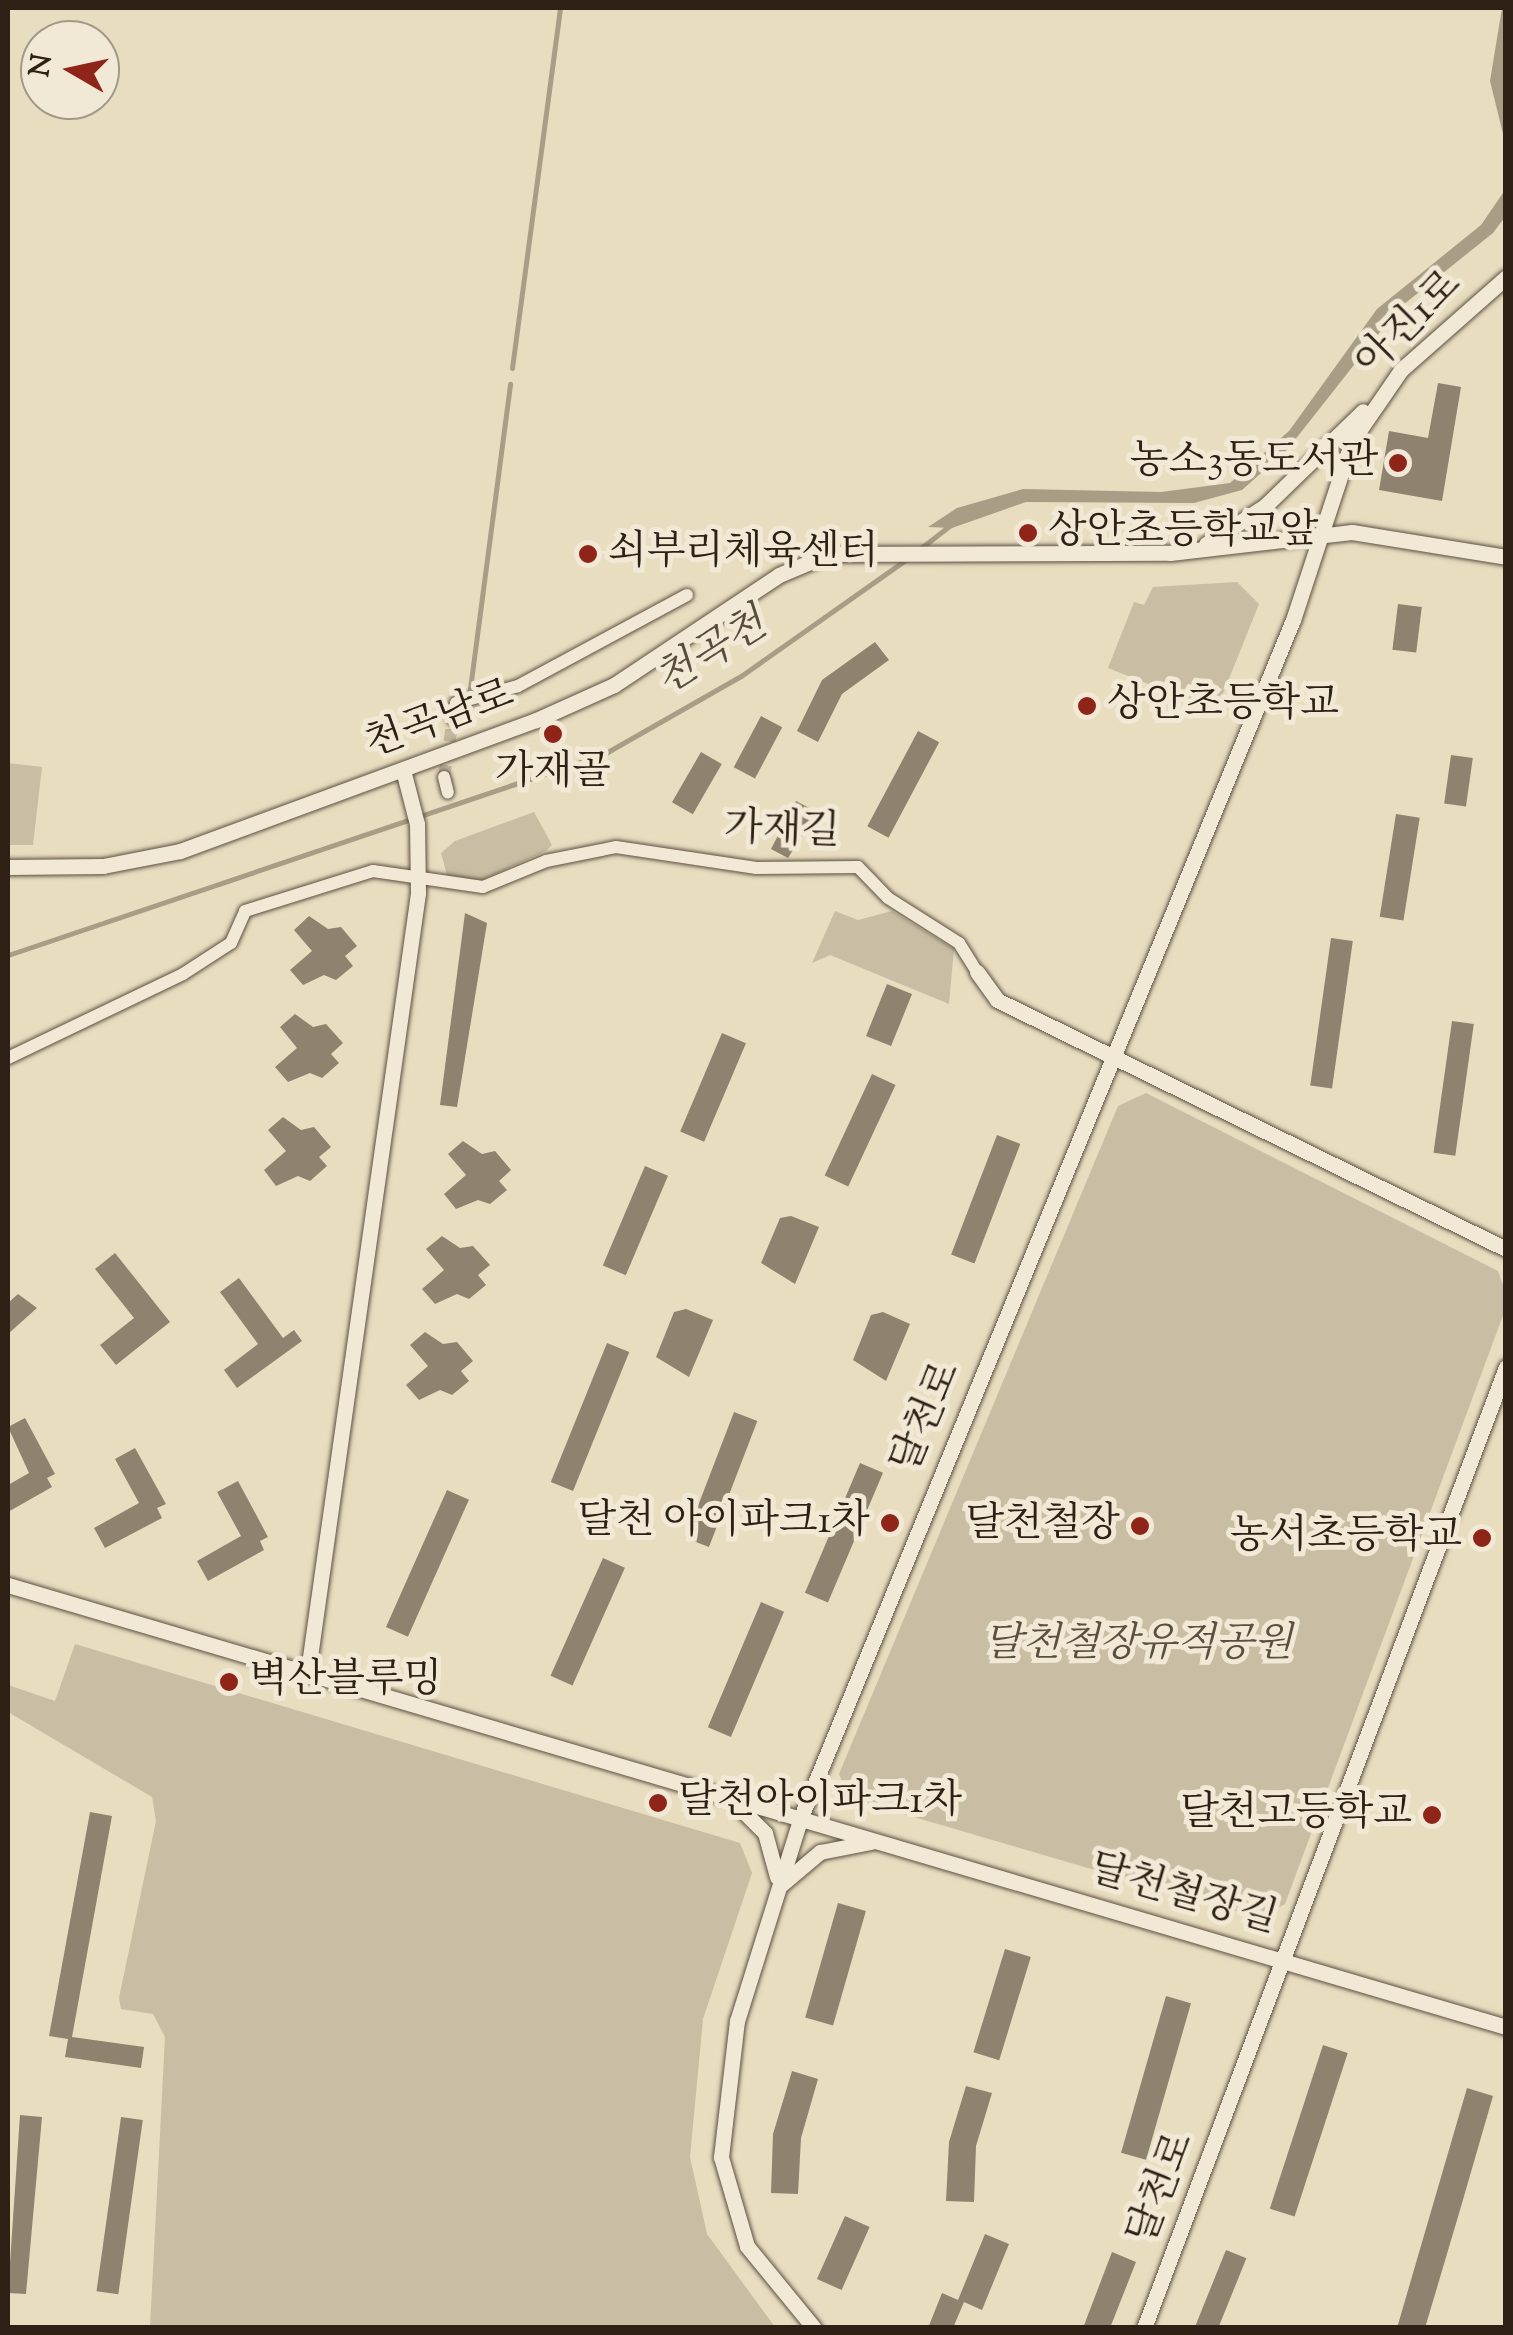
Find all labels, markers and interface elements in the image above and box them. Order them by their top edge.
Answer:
north arrow [20,20,120,120]
text: N [21,51,64,80]
street label: 아진1로 [1347,262,1473,388]
place label: 농소3동도서관 [1130,439,1378,487]
marker: 농소3동도서관 [1387,452,1409,474]
place label: 상안초등학교앞 [1048,509,1318,557]
marker: 상안초등학교앞 [1017,522,1039,544]
place label: 쇠부리체육센터 [608,530,878,578]
marker: 쇠부리체육센터 [577,543,599,565]
water label: 천곡천 [647,600,777,708]
street label: 천곡남로 [359,672,521,770]
place label: 상안초등학교 [1107,682,1339,730]
marker: 상안초등학교 [1076,695,1098,717]
marker: 가재골 [542,723,564,745]
place label: 가재골 [495,750,611,798]
street label: 가재길 [723,806,841,858]
street label: 달천로 [883,1355,973,1481]
place label: 달천 아이파크1차 [577,1499,870,1547]
place label: 달천철장 [965,1502,1120,1550]
marker: 달천 아이파크1차 [879,1512,901,1534]
place label: 농서초등학교 [1230,1514,1462,1562]
marker: 달천철장 [1129,1515,1151,1537]
marker: 농서초등학교 [1471,1527,1493,1549]
park label: 달천철장유적공원 [983,1622,1293,1670]
place label: 벽산블루밍 [249,1658,442,1706]
marker: 벽산블루밍 [218,1671,240,1693]
place label: 달천아이파크1차 [678,1779,962,1827]
place label: 달천고등학교 [1180,1791,1412,1839]
marker: 달천아이파크1차 [647,1792,669,1814]
marker: 달천고등학교 [1421,1804,1443,1826]
street label: 달천철장길 [1084,1846,1282,1946]
street label: 달천로 [1120,2126,1206,2252]

